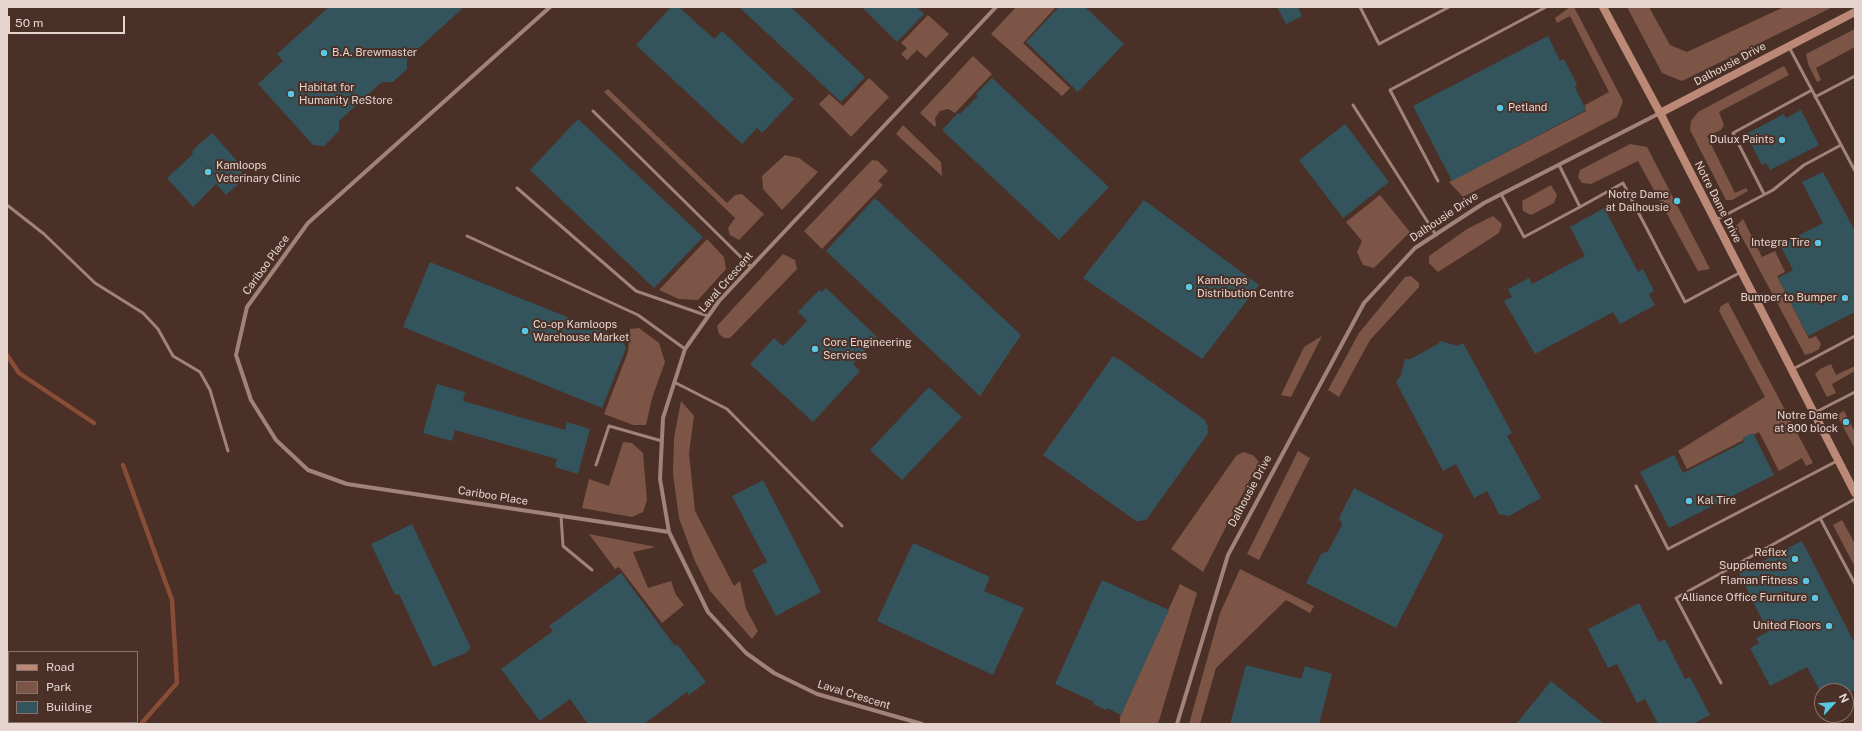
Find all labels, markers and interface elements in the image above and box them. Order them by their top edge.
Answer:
scale bar [10,8,127,34]
text: 50 m [15,16,43,30]
street label: Dalhousie Drive [1692,40,1768,88]
place label: B.A. Brewmaster [332,46,417,60]
marker: B.A. Brewmaster [319,48,329,58]
place label: Habitat for Humanity ReStore [299,81,393,107]
marker: Habitat for Humanity ReStore [286,89,296,99]
place label: Petland [1508,101,1547,115]
marker: Petland [1495,103,1505,113]
place label: Dulux Paints [1710,133,1774,147]
marker: Dulux Paints [1777,135,1787,145]
place label: Kamloops Veterinary Clinic [216,159,300,185]
street label: Notre Dame Drive [1692,159,1744,245]
marker: Kamloops Veterinary Clinic [203,167,213,177]
place label: Notre Dame at Dalhousie [1606,188,1669,214]
street label: Dalhousie Drive [1407,189,1481,245]
marker: Notre Dame at Dalhousie [1672,196,1682,206]
street label: Cariboo Place [240,232,292,298]
place label: Integra Tire [1751,236,1810,250]
marker: Integra Tire [1813,238,1823,248]
street label: Laval Crescent [696,249,756,315]
place label: Kamloops Distribution Centre [1197,274,1294,300]
marker: Kamloops Distribution Centre [1184,282,1194,292]
place label: Bumper to Bumper [1740,291,1837,305]
marker: Bumper to Bumper [1840,293,1850,303]
place label: Co-op Kamloops Warehouse Market [533,318,629,344]
marker: Co-op Kamloops Warehouse Market [520,326,530,336]
place label: Core Engineering Services [823,336,912,362]
marker: Core Engineering Services [810,344,820,354]
place label: Notre Dame at 800 block [1774,409,1838,435]
marker: Notre Dame at 800 block [1841,417,1851,427]
street label: Dalhousie Drive [1226,453,1274,529]
street label: Cariboo Place [457,484,529,508]
place label: Kal Tire [1697,494,1736,508]
marker: Kal Tire [1684,496,1694,506]
place label: Reflex Supplements [1719,546,1787,572]
marker: Reflex Supplements [1790,554,1800,564]
place label: Flaman Fitness [1720,574,1798,588]
marker: Flaman Fitness [1801,576,1811,586]
place label: Alliance Office Furniture [1681,591,1807,605]
marker: Alliance Office Furniture [1810,593,1820,603]
place label: United Floors [1753,619,1821,633]
marker: United Floors [1824,621,1834,631]
legend [8,651,138,723]
text: Road [46,660,74,674]
street label: Laval Crescent [816,678,892,712]
text: Park [46,680,72,694]
north arrow [1814,683,1854,723]
text: N [1837,692,1851,705]
text: Building [46,700,92,714]

